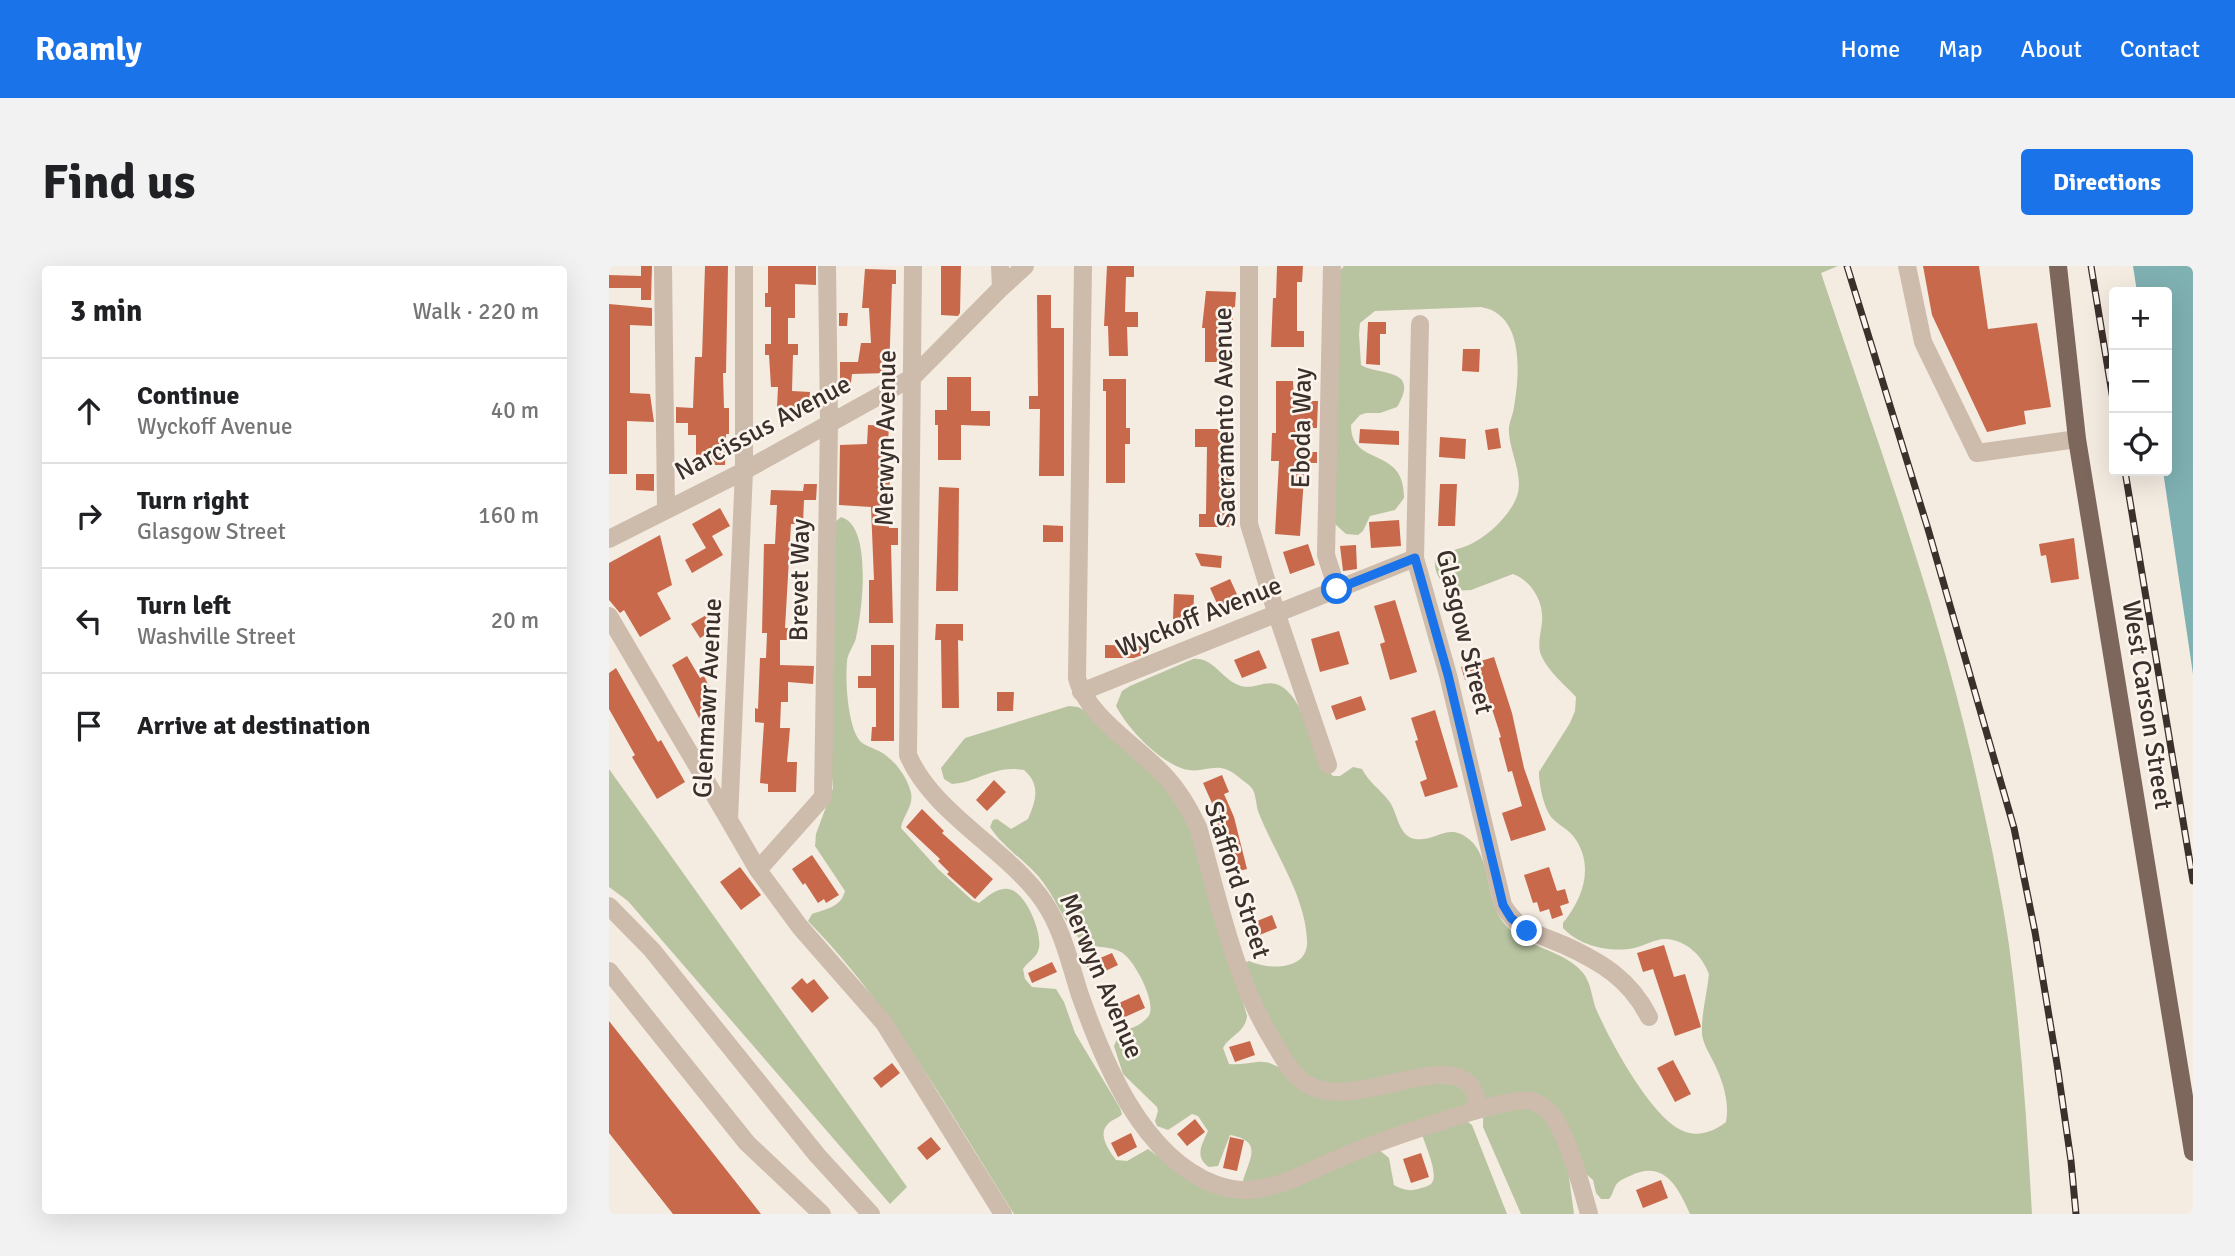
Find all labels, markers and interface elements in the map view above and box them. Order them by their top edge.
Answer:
text: Roamly [35,29,142,70]
text: Home [1840,34,1900,64]
text: Map [1938,34,1983,64]
text: About [2021,34,2082,64]
text: Contact [2120,34,2200,64]
button: Directions [2021,149,2193,215]
text: Find us [42,152,195,212]
map controls [2109,287,2172,476]
button: + [2109,287,2172,350]
text: 3 min [70,293,142,330]
text: Walk · 220 m [413,297,539,326]
street label: Sacramento Avenue [1207,307,1243,527]
street label: Merwyn Avenue [868,350,904,526]
button: − [2109,350,2172,413]
street label: Eboda Way [1285,367,1319,489]
street label: Narcissus Avenue [669,368,857,488]
text: Continue [137,380,239,412]
icon: ahead [70,392,108,430]
text: 40 m [491,396,539,425]
text: Wyckoff Avenue [137,412,292,441]
button: locate [2109,413,2172,476]
text: Turn right [137,485,249,517]
icon: right [70,497,108,535]
text: 160 m [478,501,539,530]
text: Glasgow Street [137,517,286,546]
street label: Brevet Way [783,518,817,642]
street label: Glasgow Street [1428,547,1500,717]
street label: Wyckoff Avenue [1112,569,1286,665]
route start [1321,573,1352,604]
text: Turn left [137,590,231,622]
street label: Glenmawr Avenue [687,597,729,799]
street label: West Carson Street [2115,598,2179,812]
icon: left [70,602,108,640]
text: 20 m [491,606,539,635]
text: Washville Street [137,622,296,651]
icon: arrive [70,707,108,745]
text: Arrive at destination [137,710,370,742]
street label: Stafford Street [1197,797,1277,963]
street label: Merwyn Avenue [1052,889,1150,1063]
route end [1511,915,1542,946]

